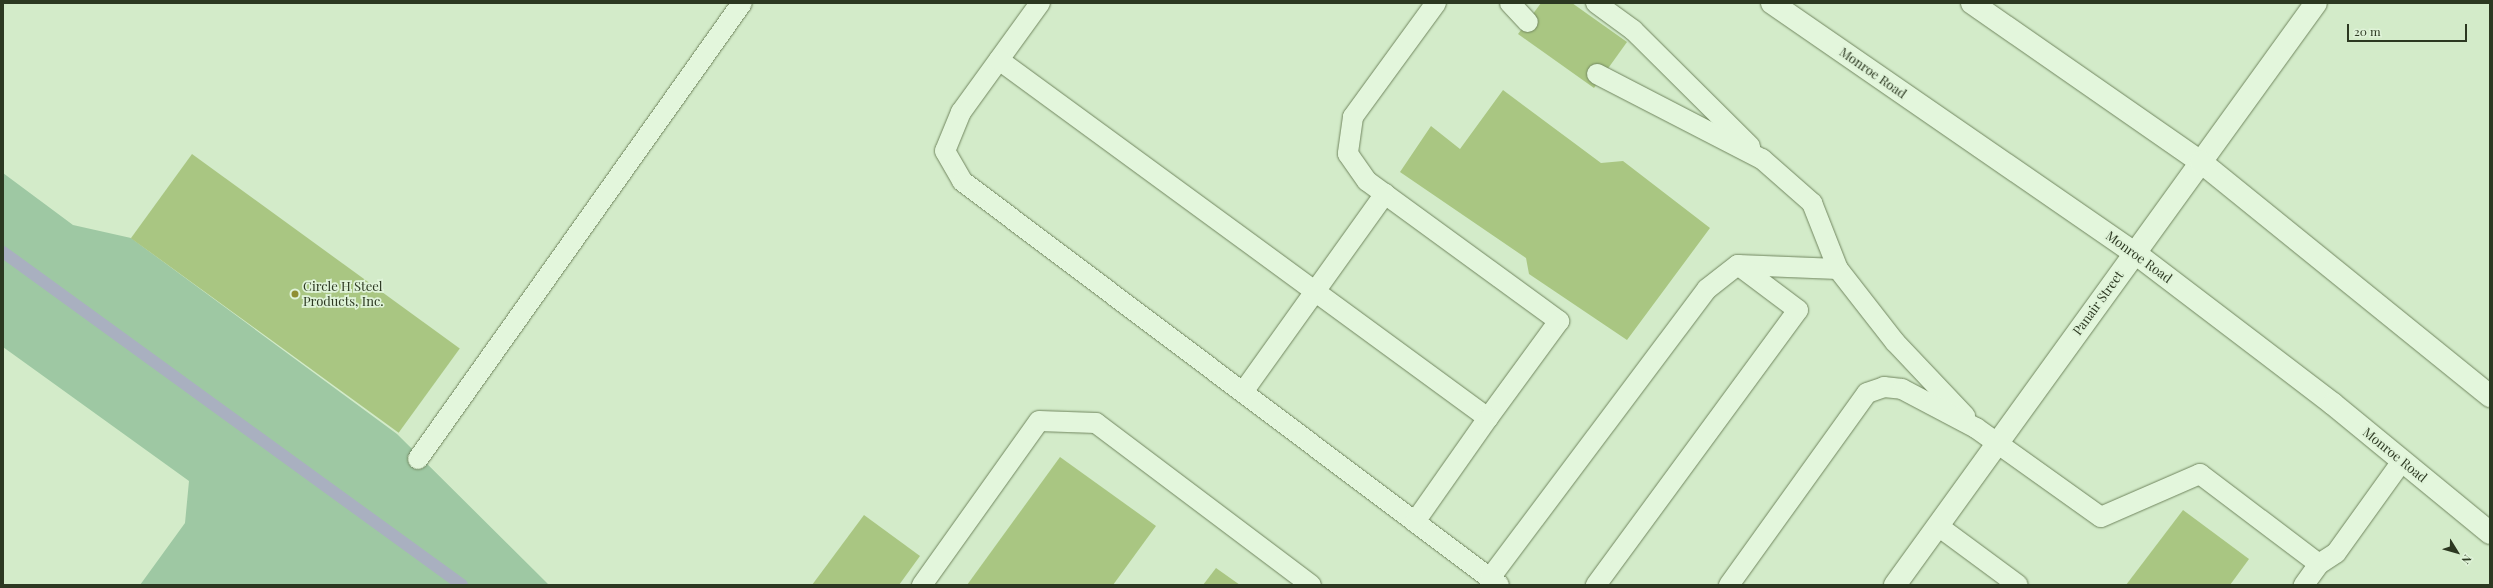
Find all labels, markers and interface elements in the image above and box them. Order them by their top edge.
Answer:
scale bar [2349,16,2469,42]
text: 20 m [2354,23,2381,39]
street label: Monroe Road [1837,44,1909,102]
street label: Monroe Road [2103,228,2175,286]
street label: Panair Street [2069,268,2127,338]
place label: Circle H Steel Products, Inc. [303,279,383,310]
marker: Circle H Steel Products, Inc. [290,289,300,299]
street label: Monroe Road [2360,424,2430,486]
north arrow [2437,532,2477,572]
text: N [2459,552,2475,567]

